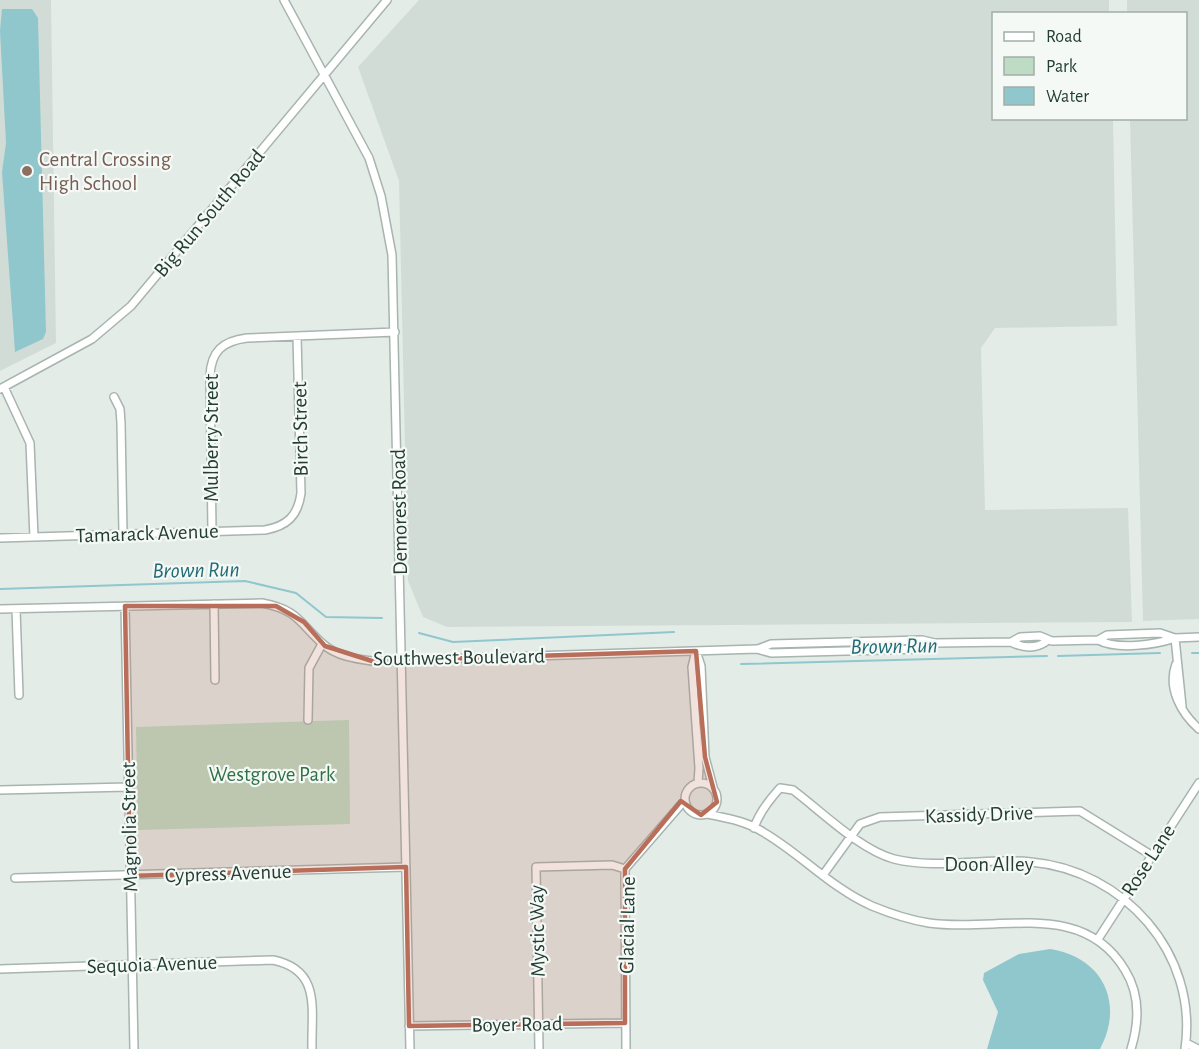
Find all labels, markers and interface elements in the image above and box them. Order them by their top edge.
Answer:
legend [992,12,1187,120]
text: Road [1046,28,1082,46]
text: Park [1046,58,1078,76]
text: Water [1046,88,1089,106]
street label: Big Run South Road [150,145,269,281]
place label: Central Crossing High School [39,149,172,194]
marker: Central Crossing High School [20,164,34,178]
street label: Mulberry Street [201,374,222,502]
street label: Birch Street [289,381,312,477]
street label: Demorest Road [388,449,411,575]
street label: Tamarack Avenue [75,521,219,546]
water label: Brown Run [152,558,240,582]
water label: Brown Run [850,634,938,658]
street label: Southwest Boulevard [373,645,545,669]
street label: Magnolia Street [118,761,141,892]
park label: Westgrove Park [209,764,336,785]
street label: Kassidy Drive [924,802,1034,827]
street label: Rose Lane [1118,821,1179,900]
street label: Doon Alley [944,854,1034,875]
street label: Cypress Avenue [164,861,292,886]
street label: Glacial Lane [616,876,639,974]
street label: Mystic Way [526,885,549,977]
street label: Sequoia Avenue [87,952,218,977]
street label: Boyer Road [471,1013,563,1036]

